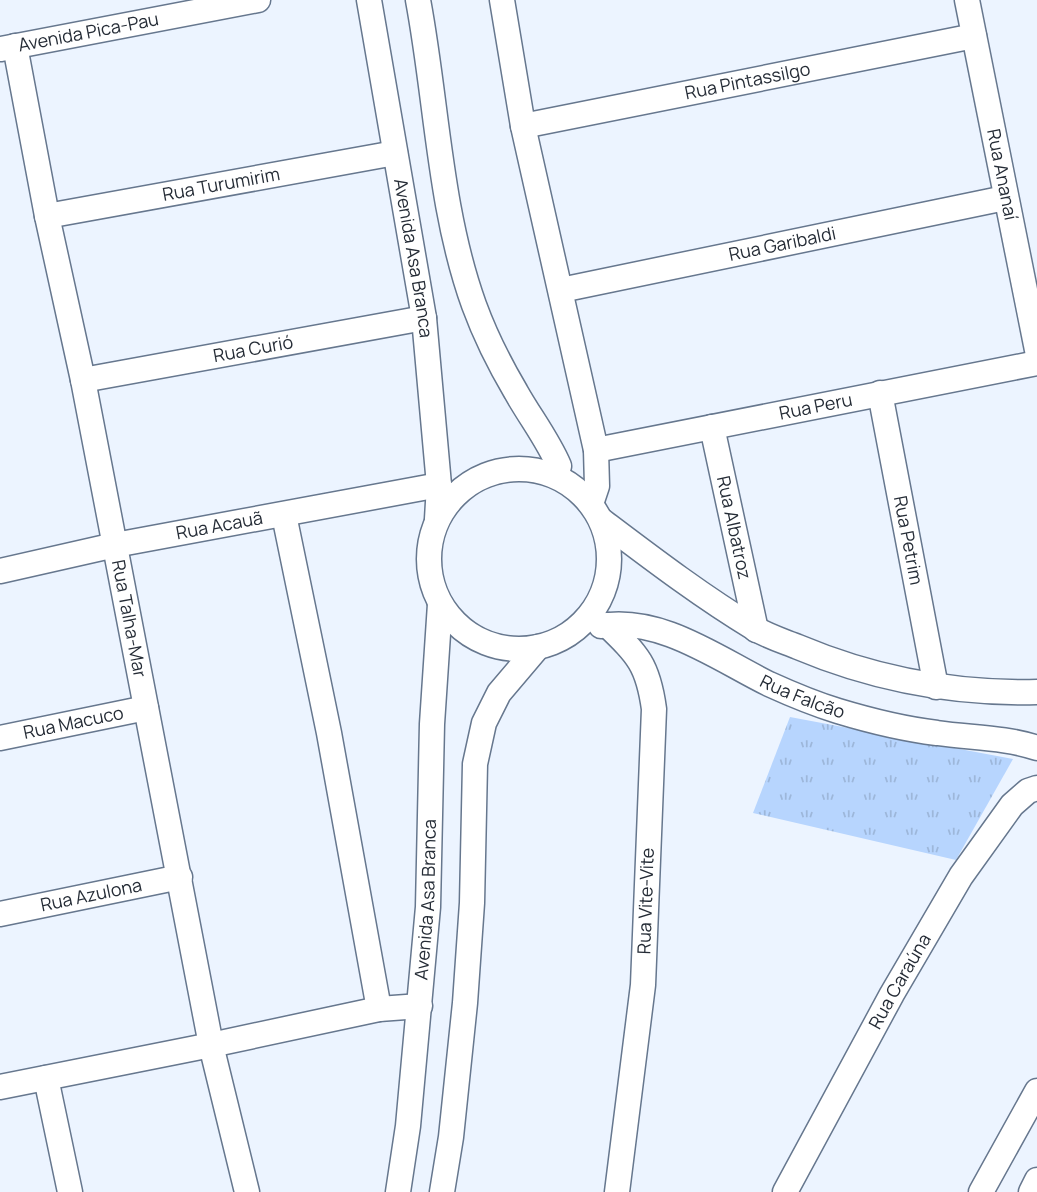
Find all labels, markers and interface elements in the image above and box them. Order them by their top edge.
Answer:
street label: Avenida Pica-Pau [16,6,161,56]
street label: Rua Pintassilgo [683,56,812,104]
street label: Rua Ananaí [982,127,1024,222]
street label: Rua Turumirim [160,161,282,206]
street label: Avenida Asa Branca [389,177,439,339]
street label: Rua Garibaldi [726,220,838,266]
street label: Rua Curió [211,329,295,367]
street label: Rua Peru [777,387,854,425]
street label: Rua Albatroz [712,473,758,581]
street label: Rua Petrim [889,494,929,587]
street label: Rua Acauã [174,505,264,544]
street label: Rua Talha-Mar [107,558,153,680]
street label: Rua Falcão [756,669,848,723]
street label: Rua Macuco [21,700,126,744]
street label: Avenida Asa Branca [408,819,441,981]
street label: Rua Vite-Vite [631,847,659,955]
street label: Rua Azulona [38,872,144,916]
street label: Rua Caraúna [862,929,936,1033]

